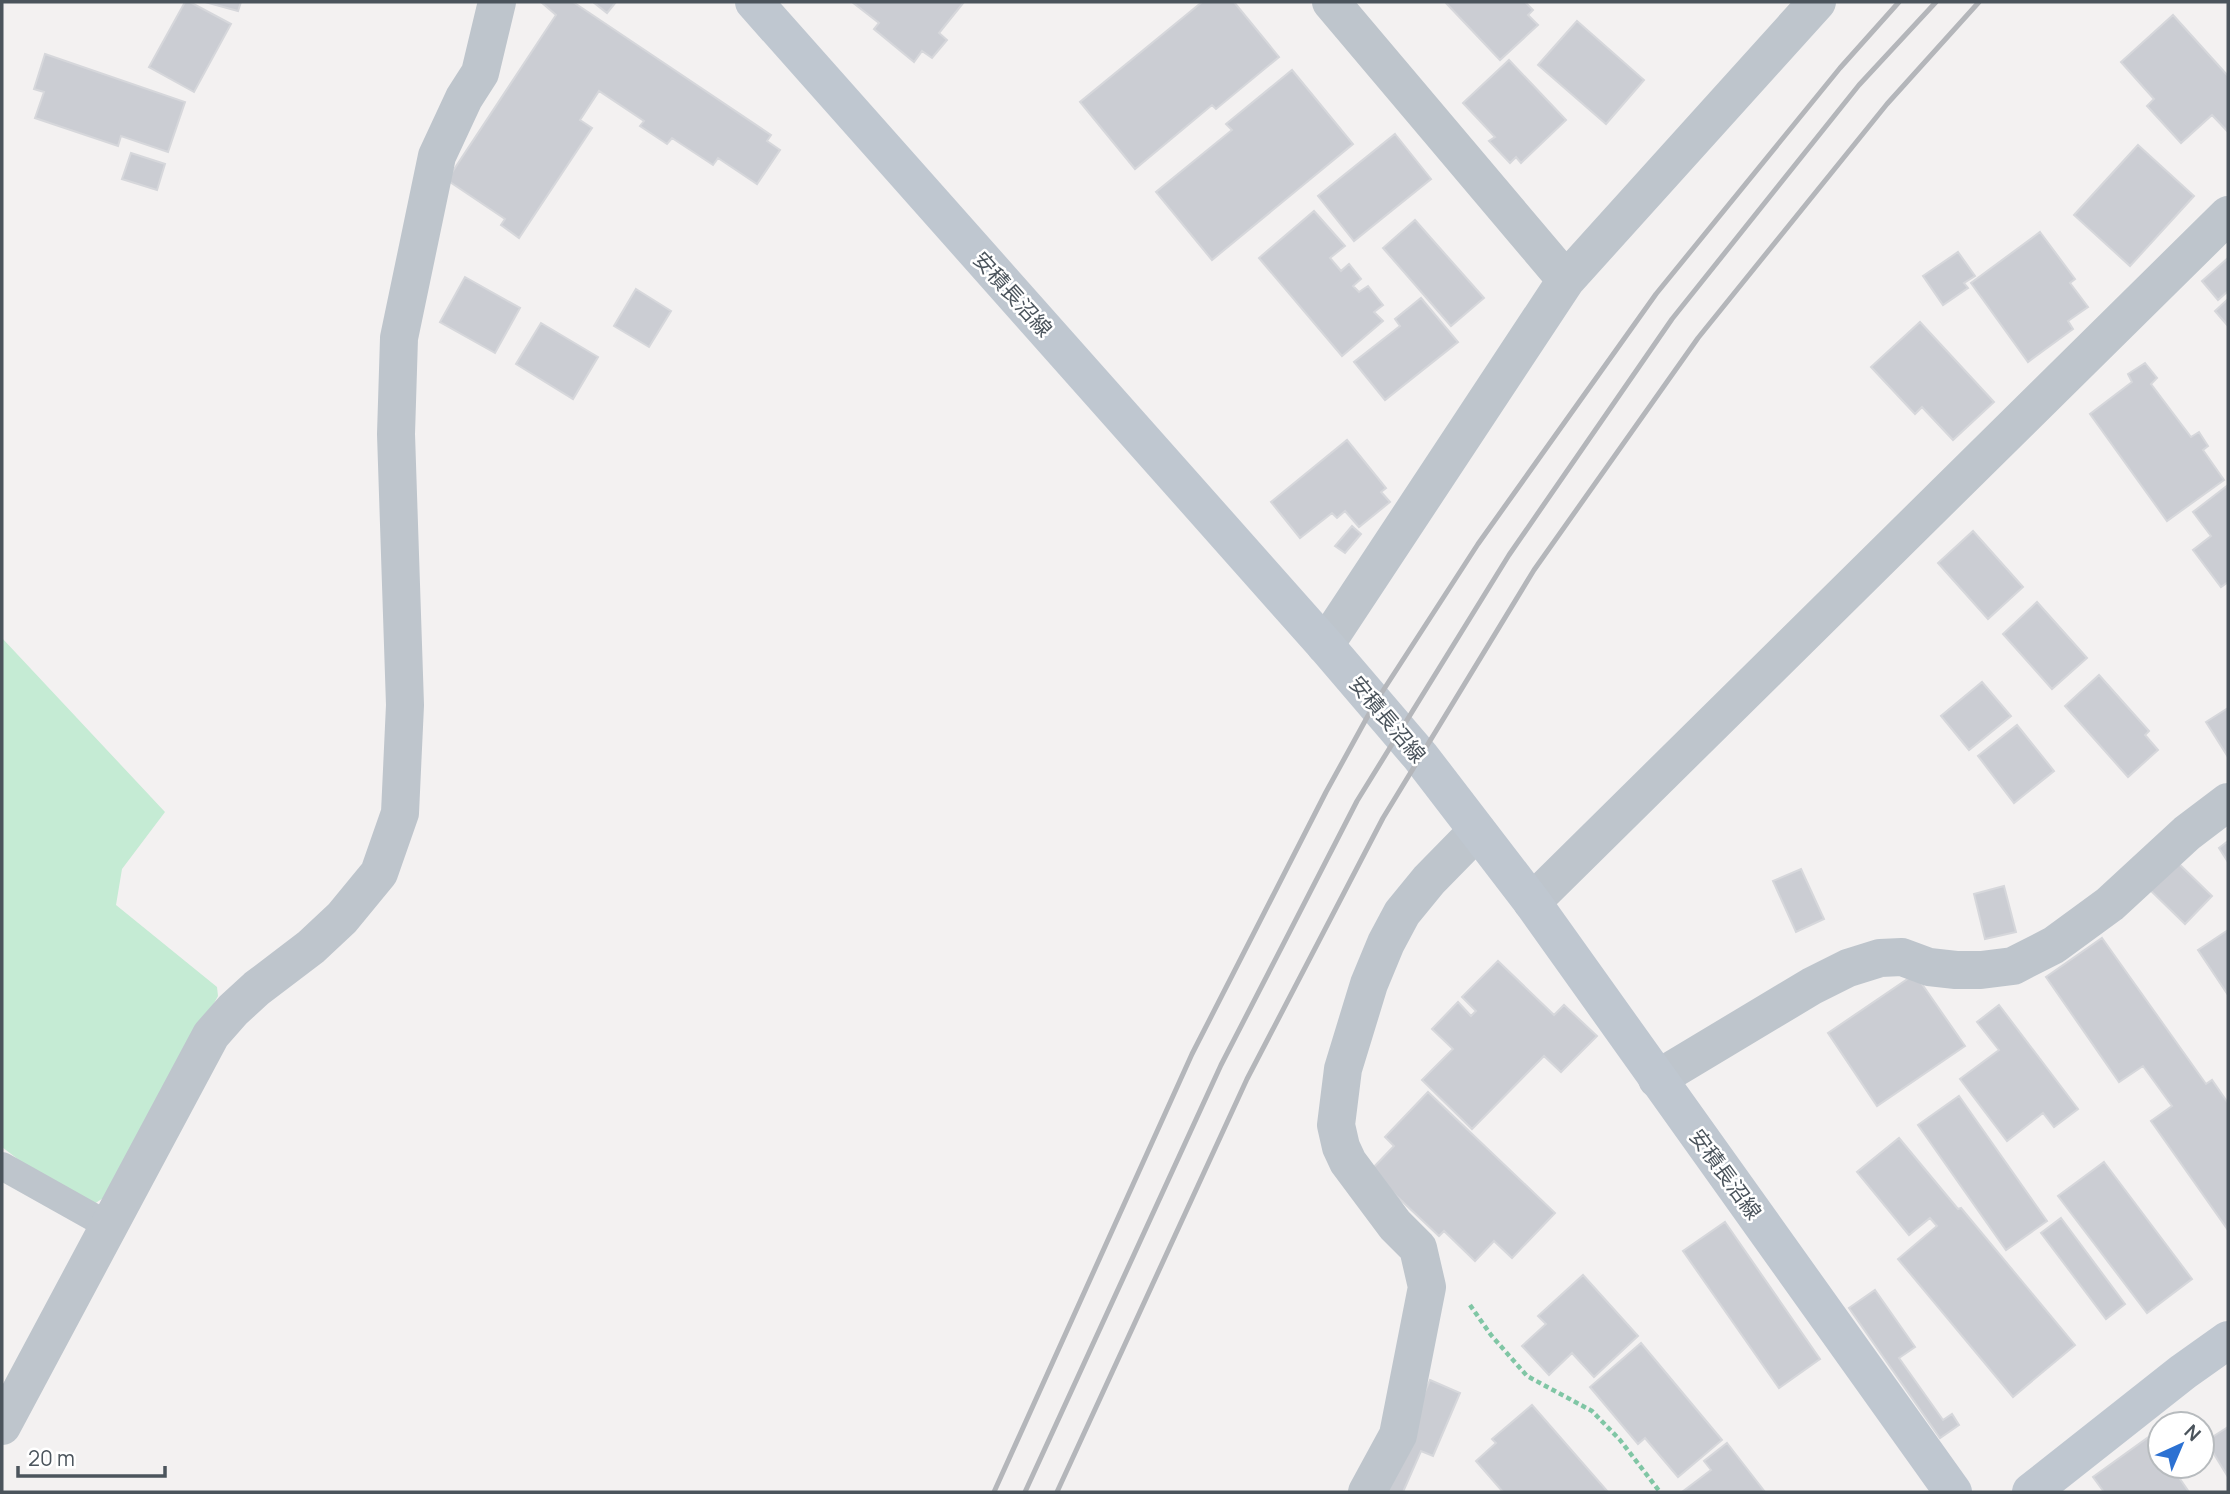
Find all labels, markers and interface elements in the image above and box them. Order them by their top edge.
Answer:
street label: 安積長沼線 [967,246,1059,342]
street label: 安積長沼線 [1344,670,1432,768]
street label: 安積長沼線 [1684,1123,1768,1225]
north arrow [2146,1410,2216,1480]
text: N [2179,1419,2207,1447]
scale bar [18,1434,164,1478]
text: 20 m [28,1444,75,1472]

